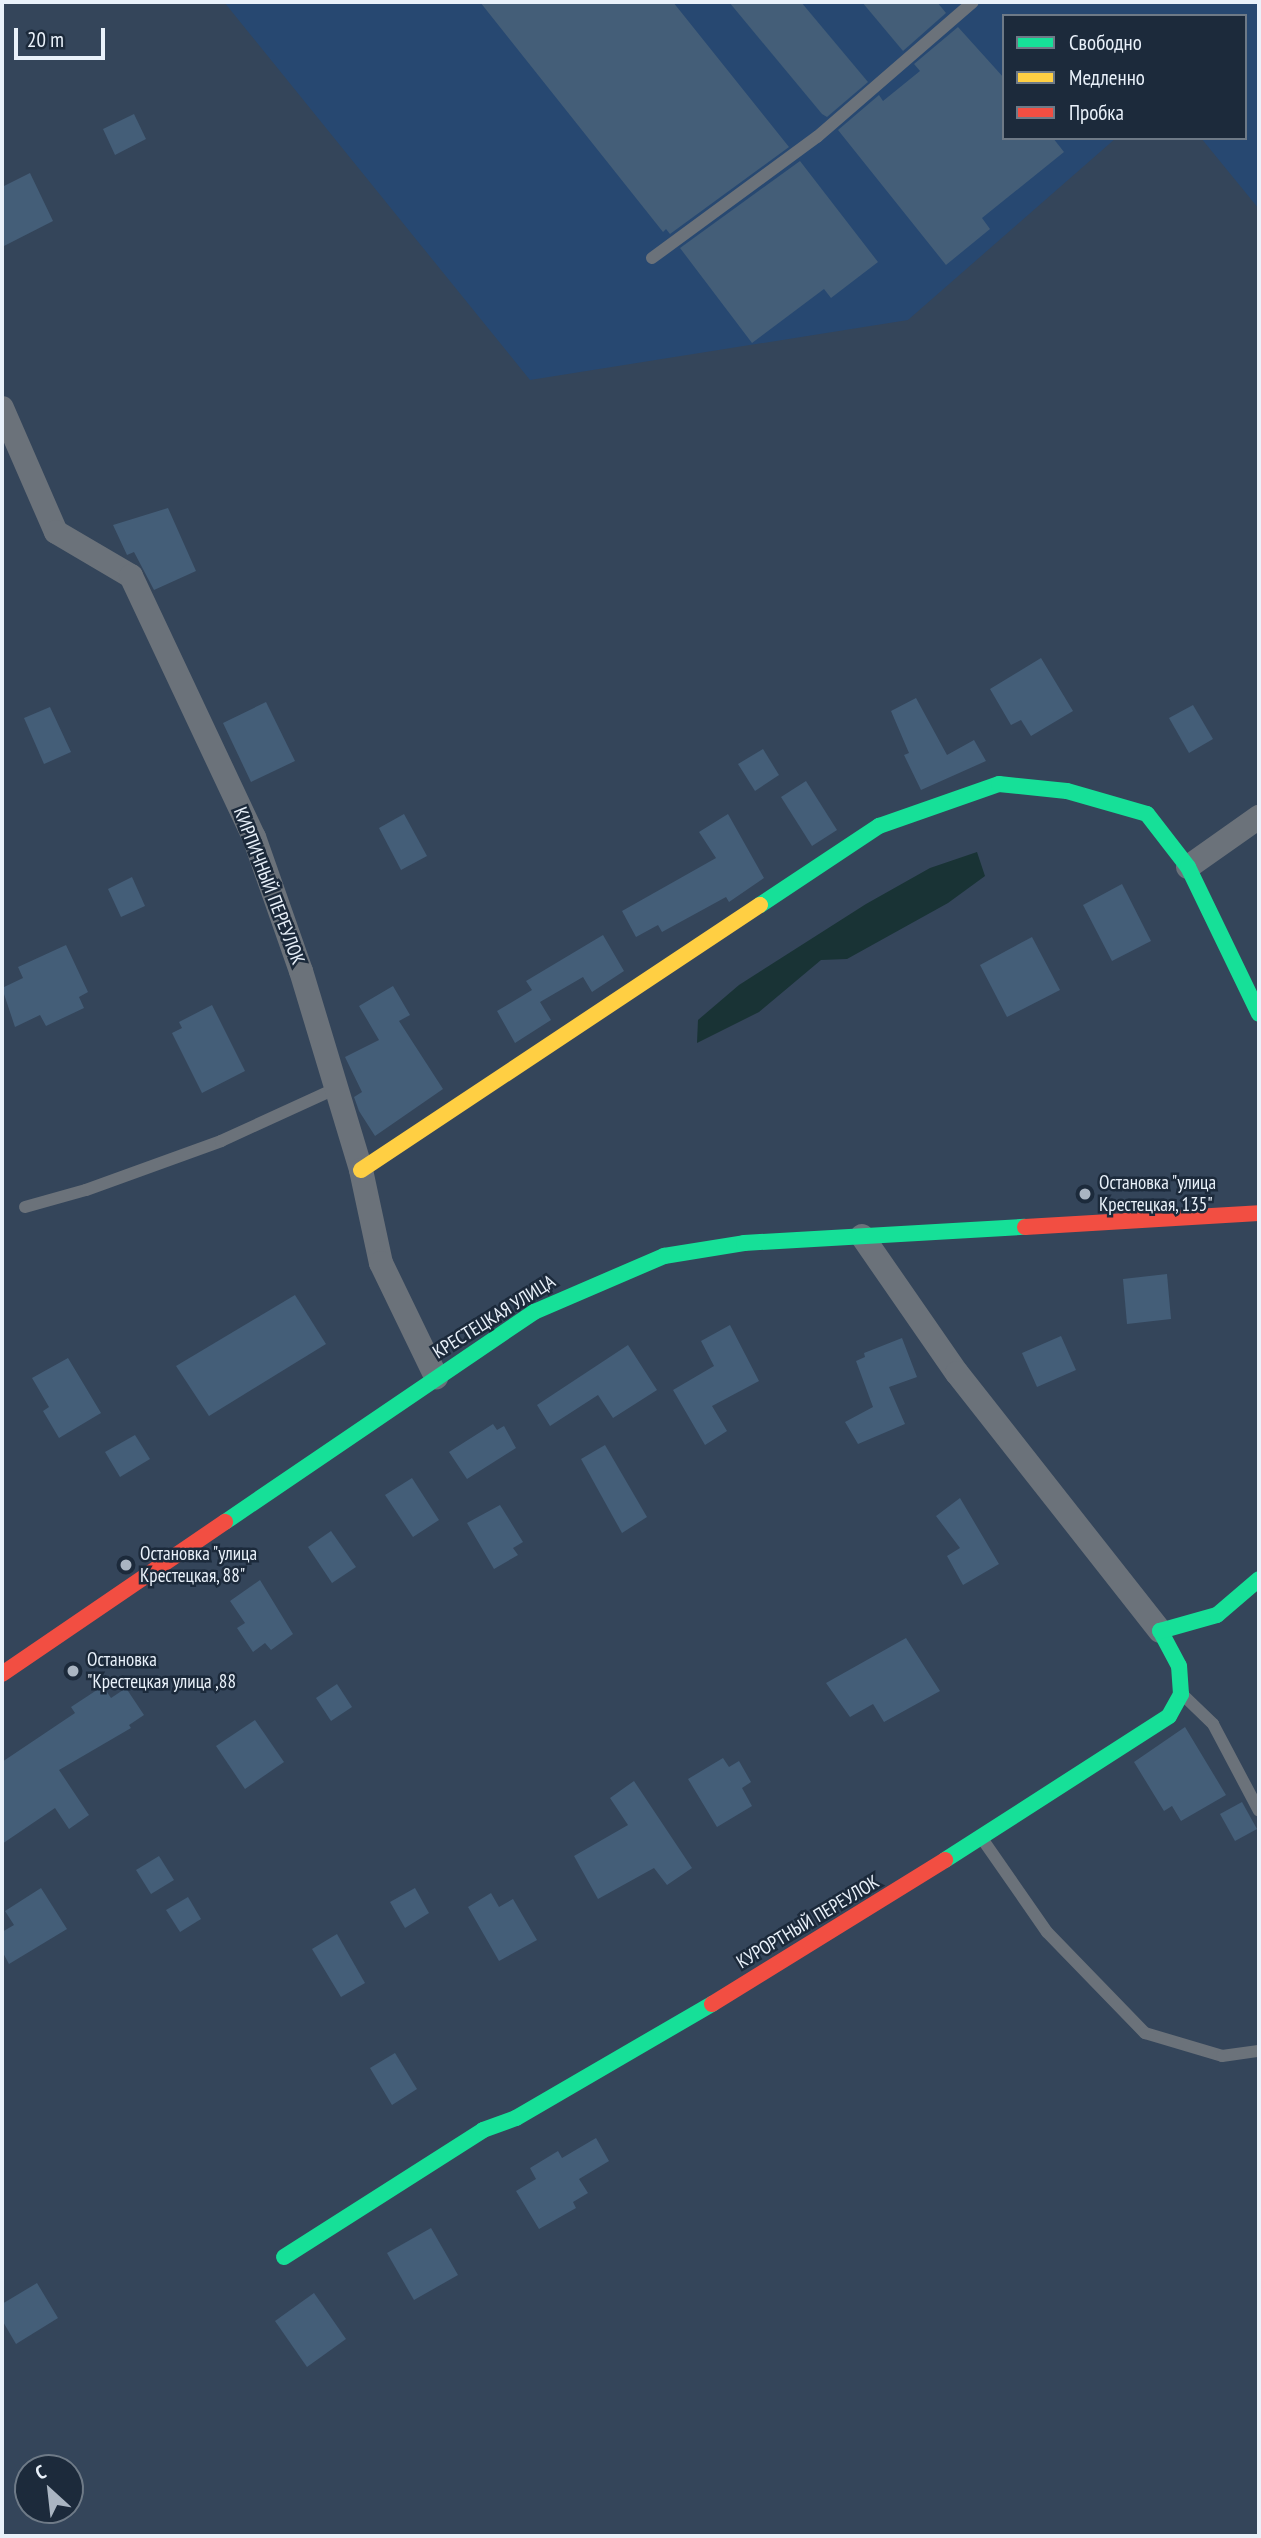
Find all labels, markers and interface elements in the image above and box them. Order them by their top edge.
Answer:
scale bar [18,14,108,58]
legend [1002,14,1247,140]
text: 20 m [27,26,64,53]
text: Свободно [1069,29,1142,56]
text: Медленно [1069,64,1145,91]
text: Пробка [1069,99,1124,126]
street label: КИРПИЧНЫЙ ПЕРЕУЛОК [228,804,310,968]
place label: Остановка "улица Крестецкая, 135" [1099,1172,1217,1216]
marker: Остановка "улица Крестецкая, 135" [1077,1186,1093,1202]
street label: КРЕСТЕЦКАЯ УЛИЦА [428,1270,560,1364]
place label: Остановка "улица Крестецкая, 88" [140,1543,258,1587]
marker: Остановка "улица Крестецкая, 88" [118,1557,134,1573]
place label: Остановка "Крестецкая улица ,88 [87,1649,236,1693]
marker: Остановка "Крестецкая улица ,88 [65,1663,81,1679]
street label: КУРОРТНЫЙ ПЕРЕУЛОК [733,1870,883,1974]
north arrow [14,2454,84,2524]
text: С [31,2459,50,2485]

